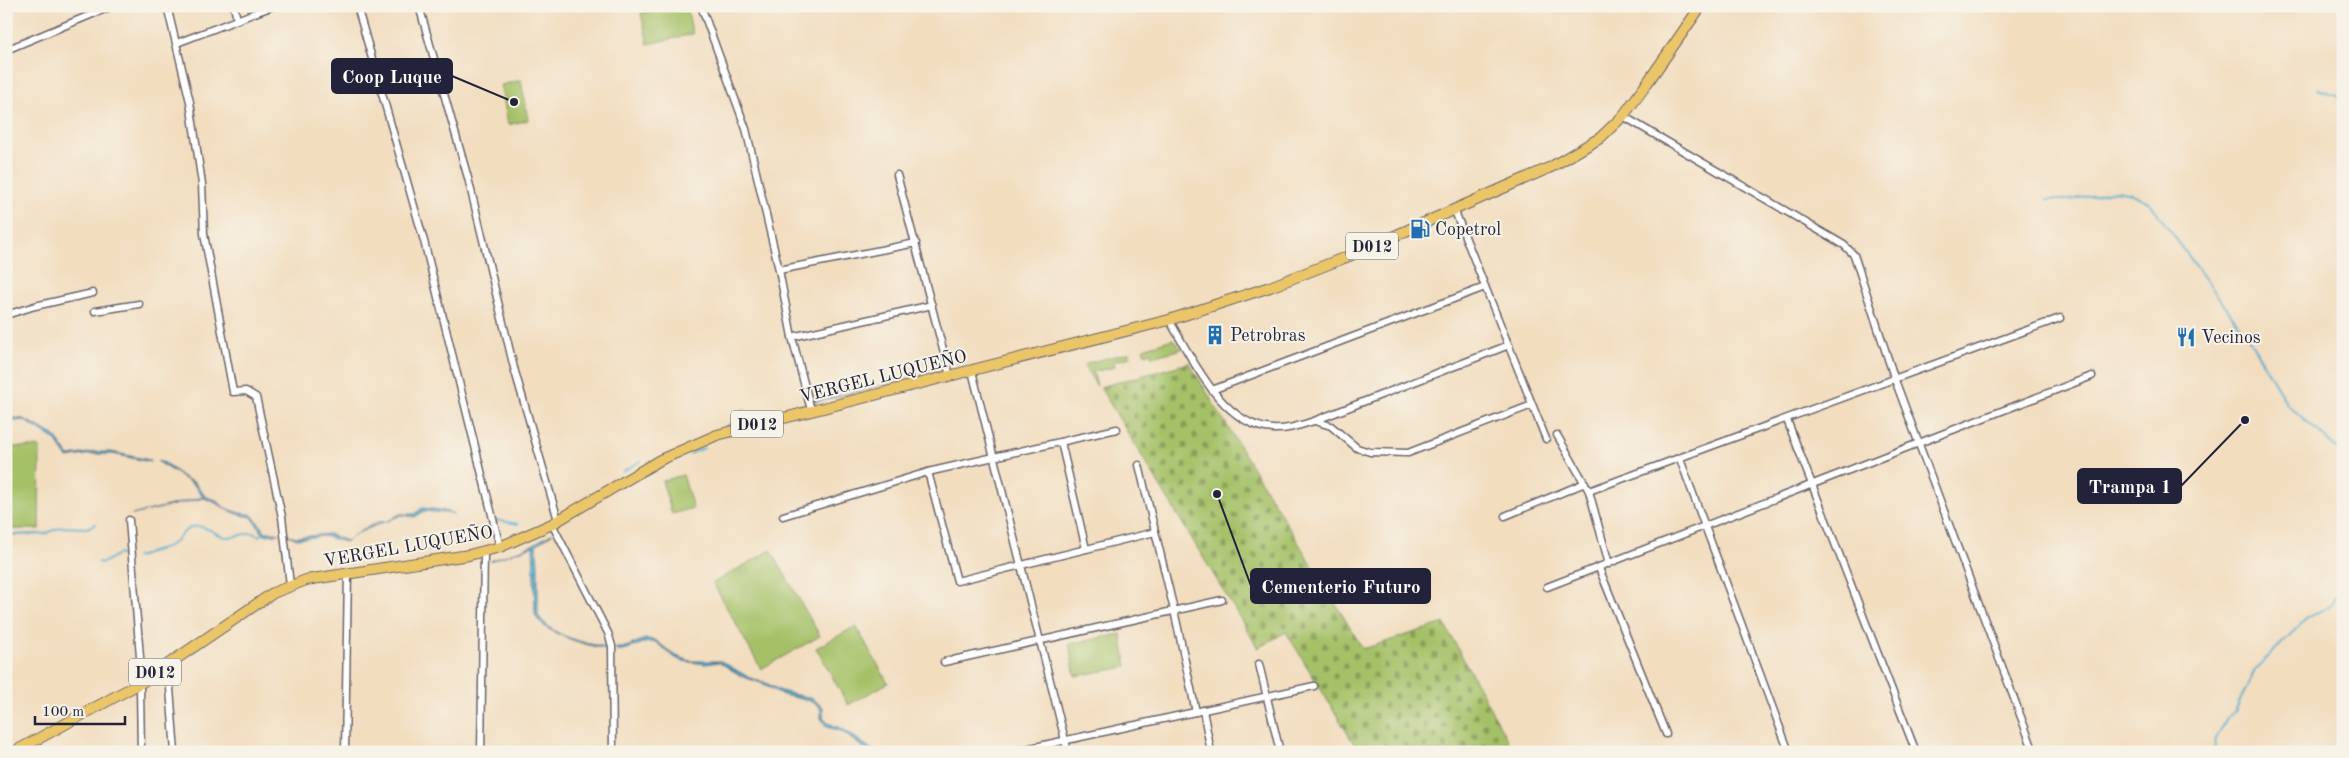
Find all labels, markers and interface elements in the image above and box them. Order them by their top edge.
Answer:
callout: Coop Luque [332,59,452,93]
text: Coop Luque [342,69,442,88]
fuel station icon: Copetrol [1409,218,1431,240]
place label: Copetrol [1435,221,1501,239]
road number: D012 [1346,232,1398,260]
building icon: Petrobras [1204,324,1226,346]
restaurant icon: Vecinos [2175,326,2197,348]
place label: Petrobras [1230,327,1306,345]
place label: Vecinos [2201,329,2261,347]
street label: VERGEL LUQUEÑO [797,343,969,406]
road number: D012 [731,410,783,438]
callout: Trampa 1 [2078,469,2181,503]
text: Trampa 1 [2088,479,2172,498]
street label: VERGEL LUQUEÑO [321,518,494,571]
callout: Cementerio Futuro [1251,569,1430,603]
text: Cementerio Futuro [1261,579,1421,598]
road number: D012 [129,659,181,686]
scale bar [35,693,125,725]
text: 100 m [42,705,84,720]

